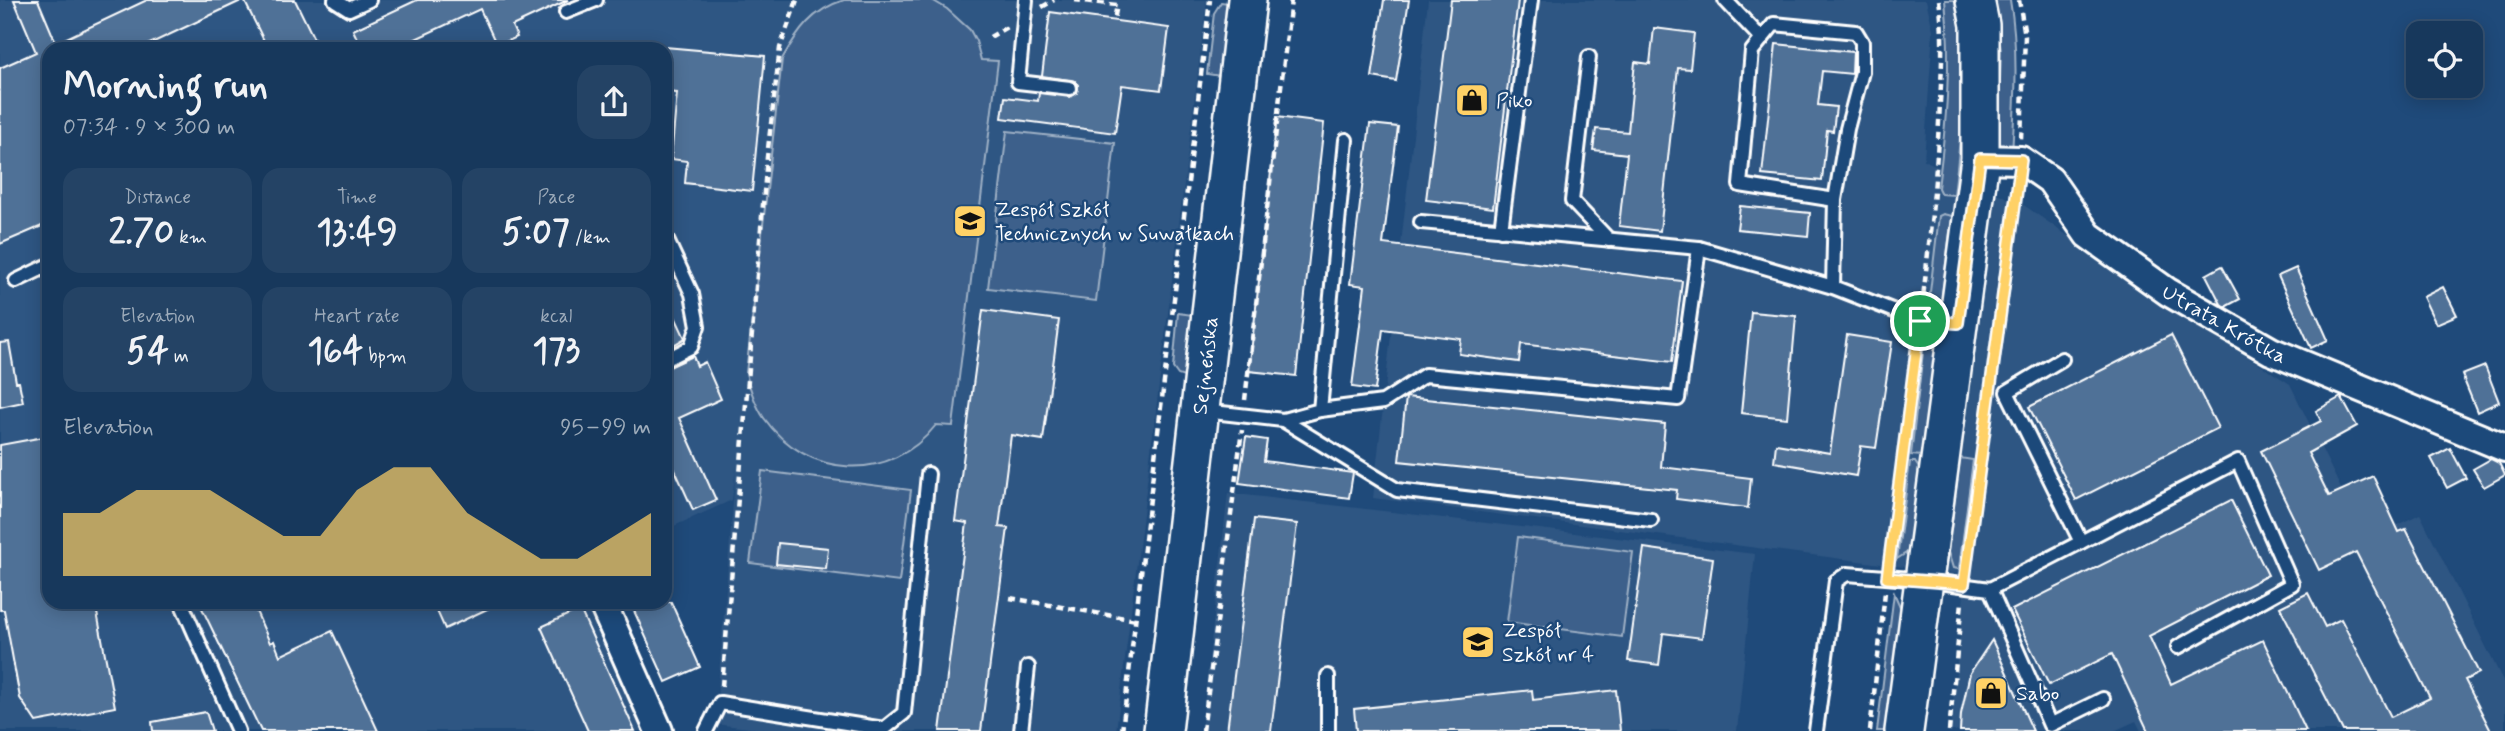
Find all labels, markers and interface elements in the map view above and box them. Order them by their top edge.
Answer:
map controls [2406,21,2483,98]
button: locate [2406,21,2483,98]
text: Morning run [63,62,268,111]
button: share [577,65,651,139]
shop icon: Piko [1453,81,1491,119]
place label: Piko [1496,87,1532,115]
text: 07:34 · 9 × 300 m [63,113,235,143]
text: Distance [124,185,191,210]
text: Time [337,185,377,210]
text: Pace [537,185,575,210]
place label: Zespół Szkół Technicznych w Suwałkach [995,196,1234,248]
school or university icon: Zespół Szkół Technicznych w Suwałkach [951,202,989,240]
text: 2.70 [108,210,174,256]
text: 13:49 [316,210,398,256]
text: 5:07 [502,210,570,256]
text: km [174,225,207,250]
text: /km [570,225,611,250]
street label: Utrata Krótka [2156,278,2290,371]
pin [1890,291,1950,351]
icon: arrive [1901,302,1939,340]
text: Elevation [120,304,195,329]
text: Heart rate [314,304,400,329]
text: kcal [540,304,572,329]
street label: Sejneńska [1186,315,1226,416]
text: 54 [126,329,169,375]
text: 164 [307,329,363,375]
text: 173 [533,329,580,375]
text: m [169,344,189,369]
text: bpm [363,344,407,369]
text: Elevation [63,413,154,443]
text: 95–99 m [560,413,651,443]
place label: Zespół Szkół nr 4 [1502,617,1594,669]
school or university icon: Zespół Szkół nr 4 [1459,623,1497,661]
shop icon: Sabo [1972,674,2010,712]
place label: Sabo [2016,680,2059,708]

